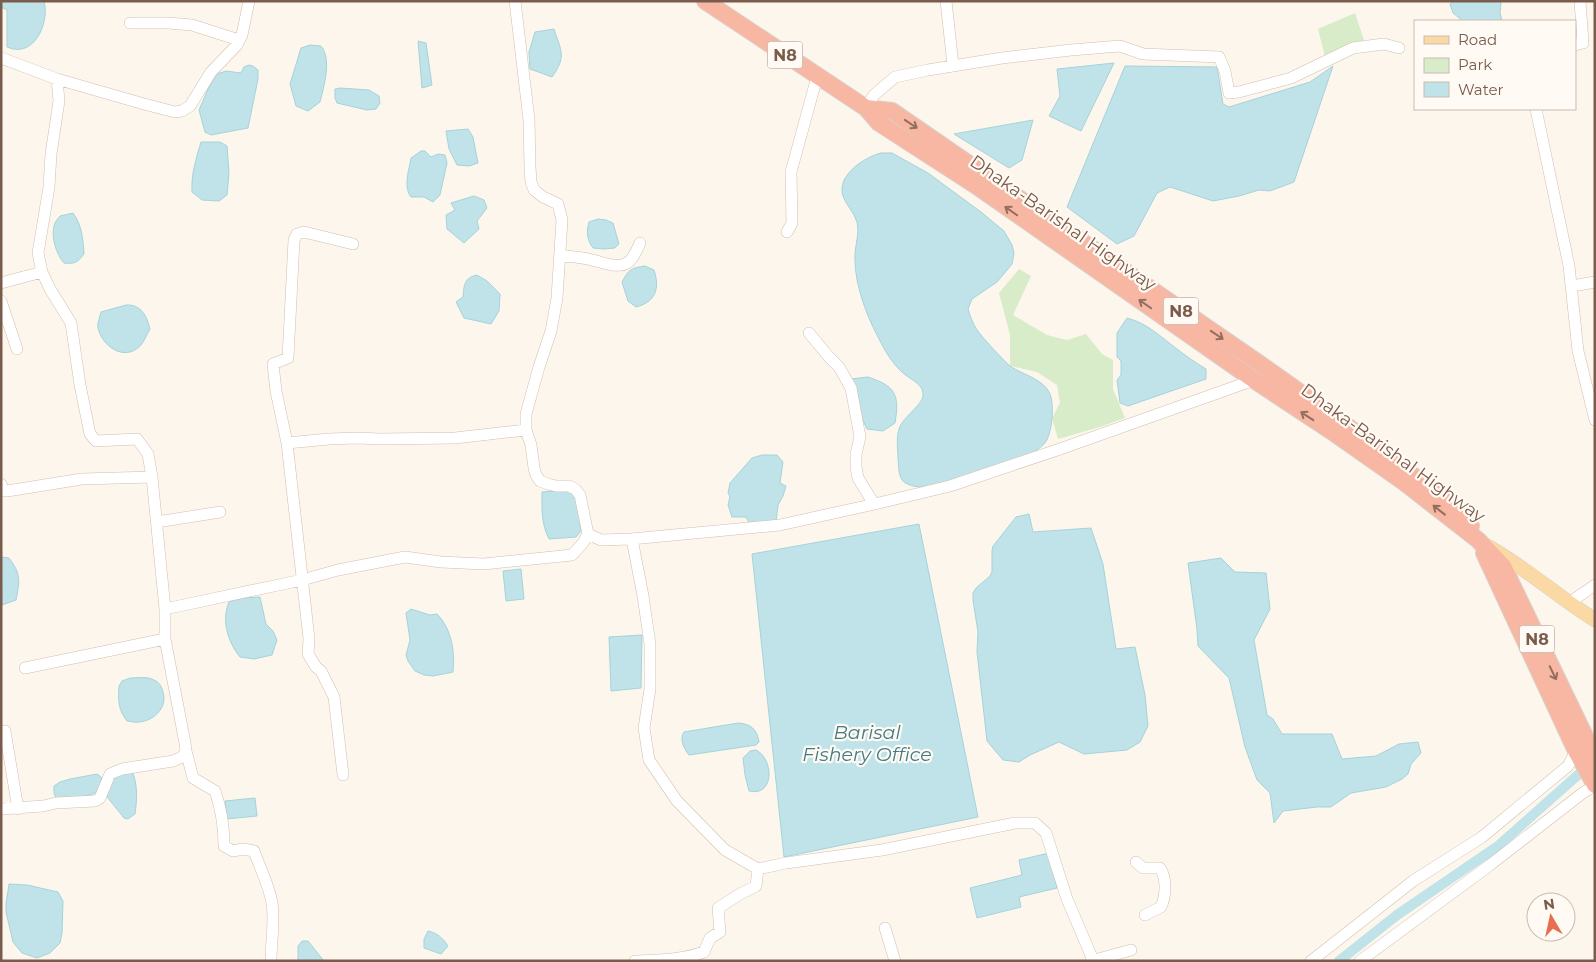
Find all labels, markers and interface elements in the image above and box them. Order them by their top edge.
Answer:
legend [1414,20,1576,110]
text: Road [1458,30,1497,49]
road number: N8 [768,42,802,68]
text: Park [1458,55,1492,74]
text: Water [1458,80,1504,99]
one-way arrow [903,119,917,129]
street label: Dhaka-Barishal Highway [966,150,1161,296]
one-way arrow [1005,206,1019,216]
road number: N8 [1164,298,1198,324]
one-way arrow [1138,299,1152,309]
one-way arrow [1210,330,1224,340]
street label: Dhaka-Barishal Highway [1297,379,1490,527]
one-way arrow [1301,410,1315,420]
one-way arrow [1433,505,1446,516]
road number: N8 [1520,626,1554,652]
one-way arrow [1549,665,1558,680]
water label: Barisal Fishery Office [802,721,932,766]
north arrow [1526,892,1576,942]
text: N [1542,894,1556,914]

